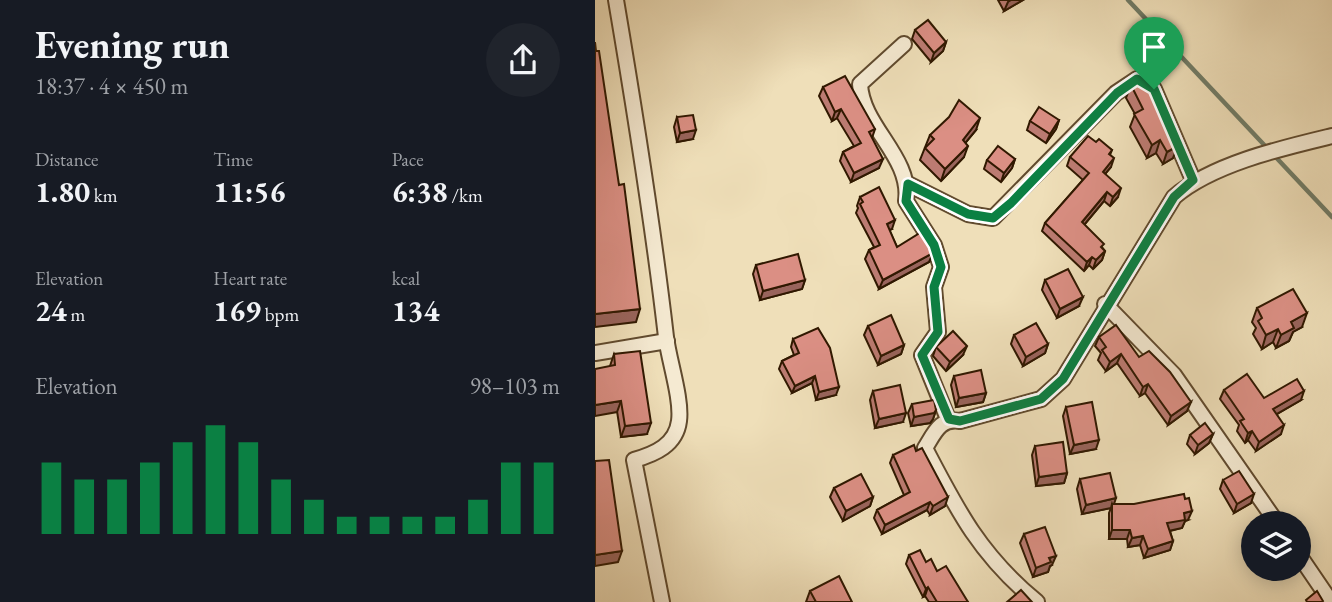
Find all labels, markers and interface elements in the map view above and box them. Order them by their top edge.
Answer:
pin [1124,17,1184,89]
text: Evening run [35,20,230,69]
button: share [486,23,560,97]
icon: arrive [1135,28,1173,66]
text: 18:37 · 4 × 450 m [35,71,188,101]
text: Distance [35,147,98,172]
text: Time [213,147,253,172]
text: Pace [392,147,424,172]
text: 1.80 [35,172,90,211]
text: 11:56 [213,172,285,211]
text: 6:38 [392,172,448,211]
text: km [90,183,118,208]
text: /km [448,183,483,208]
text: Elevation [35,266,103,291]
text: Heart rate [213,266,287,291]
text: kcal [392,266,420,291]
text: 24 [35,291,67,330]
text: 169 [213,291,261,330]
text: 134 [392,291,439,330]
text: m [67,302,85,327]
text: bpm [261,302,299,327]
text: Elevation [35,371,118,401]
text: 98–103 m [470,371,560,401]
map controls [1241,511,1311,581]
button: layers [1241,511,1311,581]

